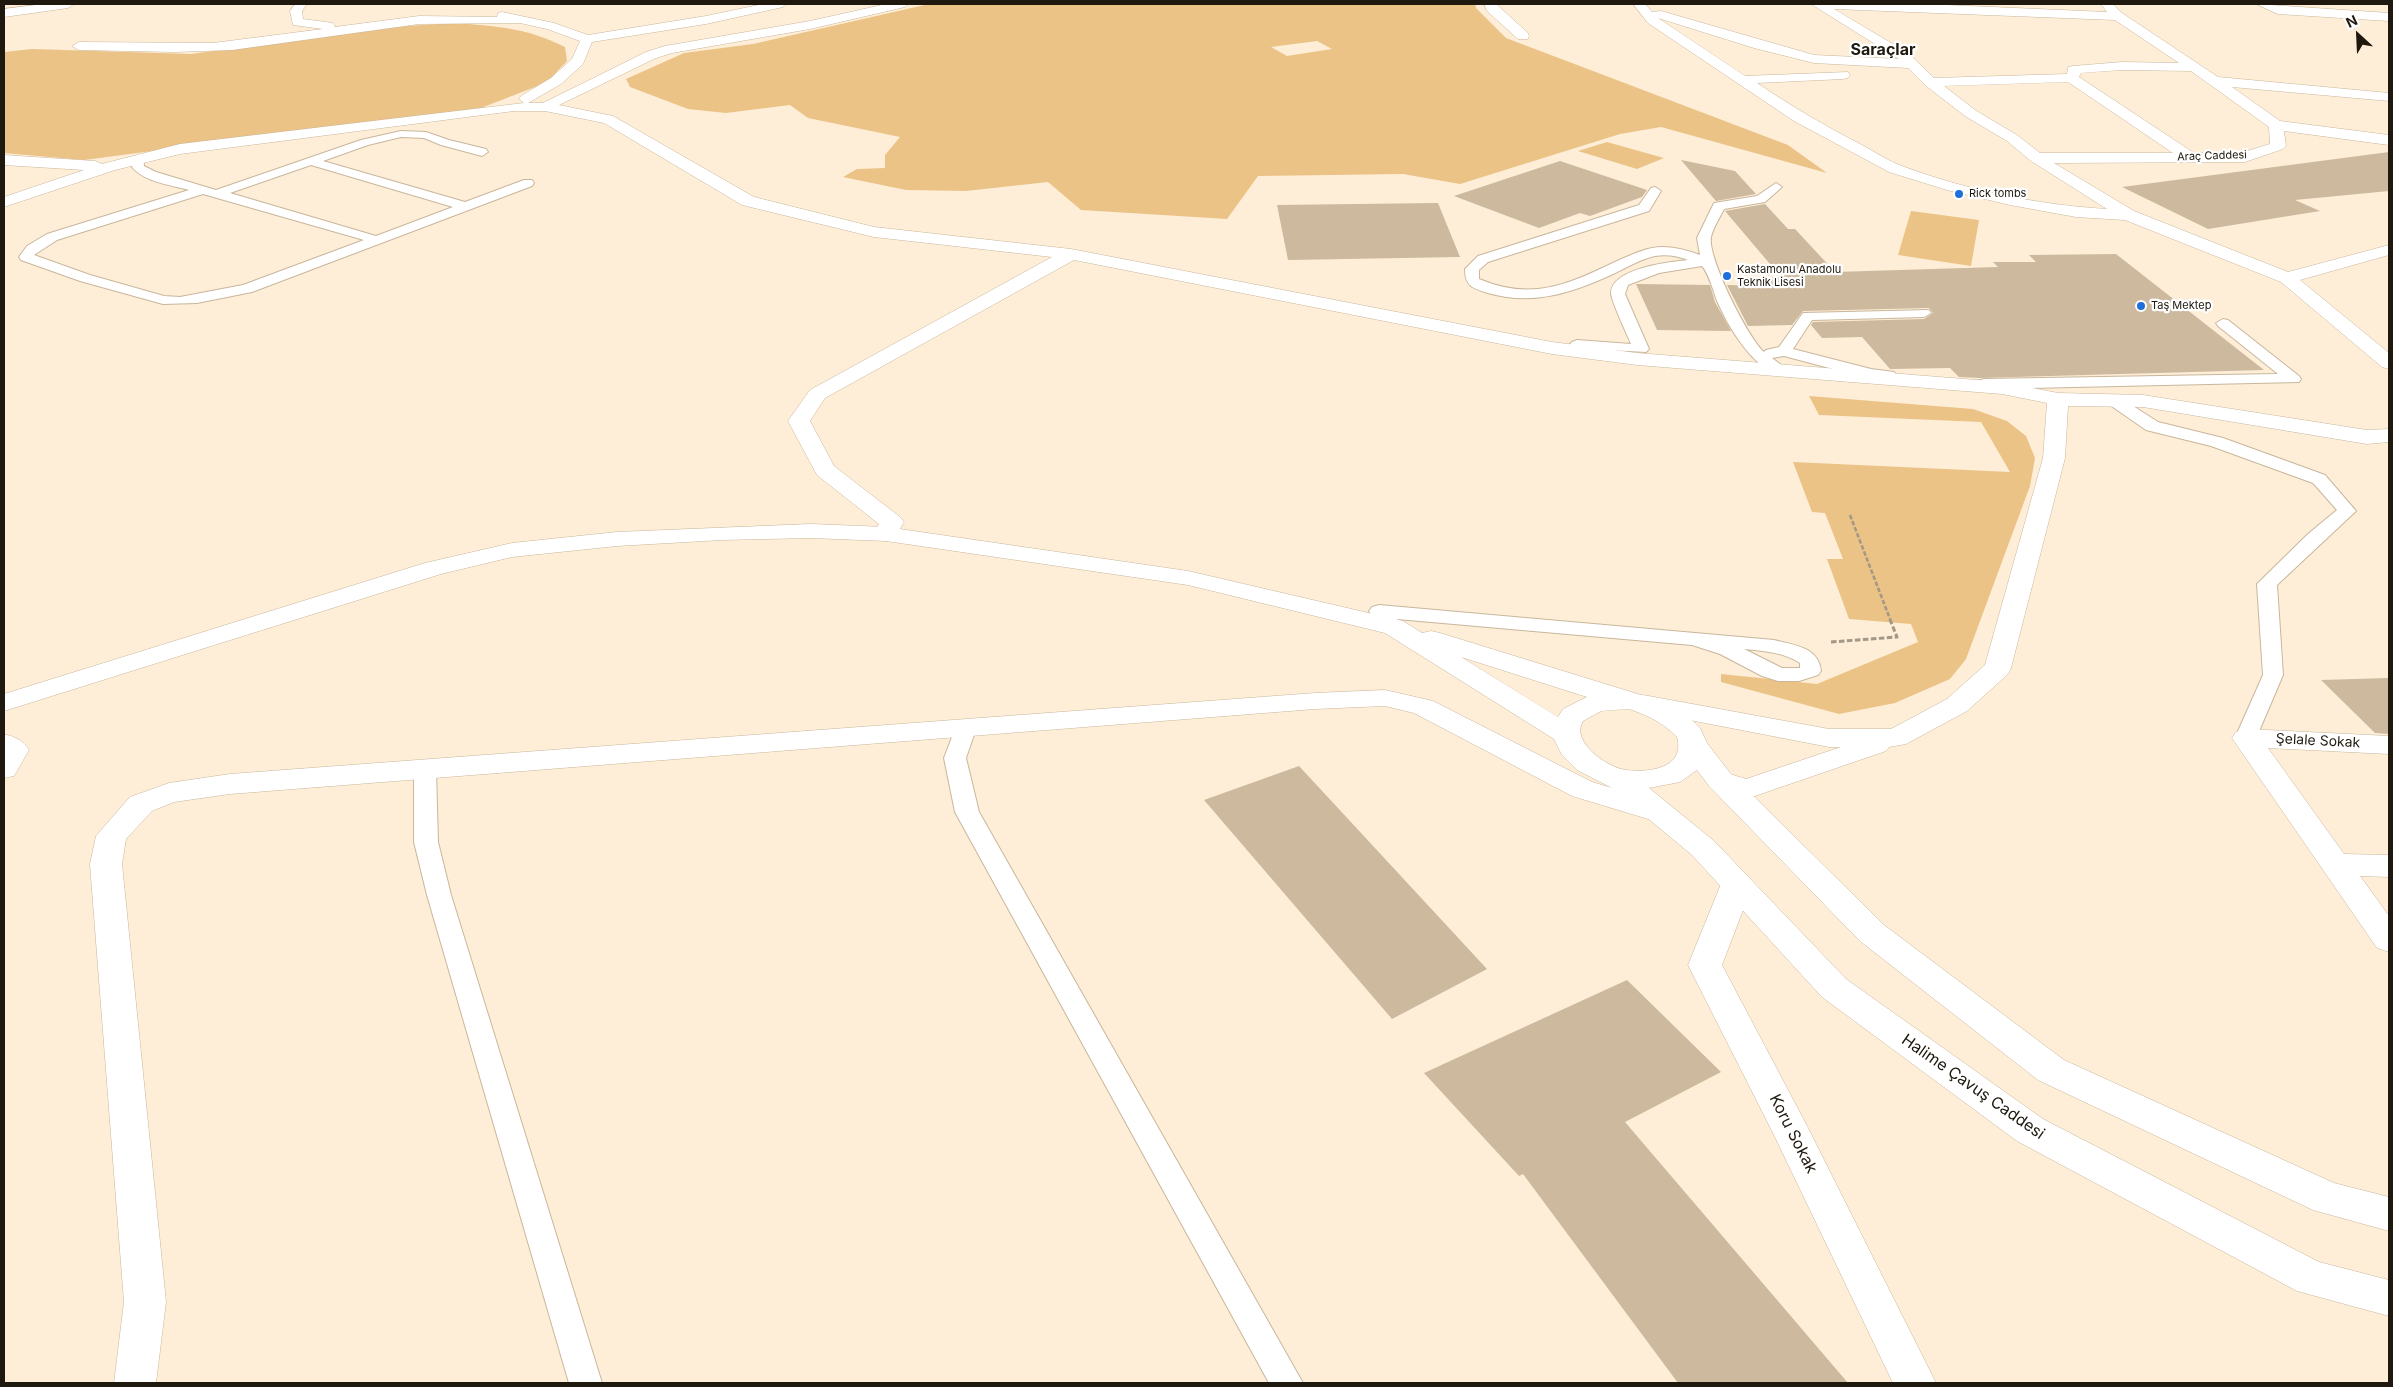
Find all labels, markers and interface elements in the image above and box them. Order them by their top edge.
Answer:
north arrow [2333,10,2383,60]
text: N [2343,11,2360,31]
district label: Saraçlar [1851,40,1915,60]
street label: Araç Caddesi [2177,148,2247,164]
place label: Rick tombs [1969,187,2026,201]
marker: Rick tombs [1953,188,1965,200]
place label: Kastamonu Anadolu Teknik Lisesi [1737,263,1841,289]
marker: Kastamonu Anadolu Teknik Lisesi [1721,270,1733,282]
place label: Taş Mektep [2151,299,2211,313]
marker: Taş Mektep [2135,300,2147,312]
street label: Şelale Sokak [2275,730,2361,752]
street label: Halime Çavuş Caddesi [1898,1030,2048,1144]
street label: Koru Sokak [1765,1091,1821,1177]

